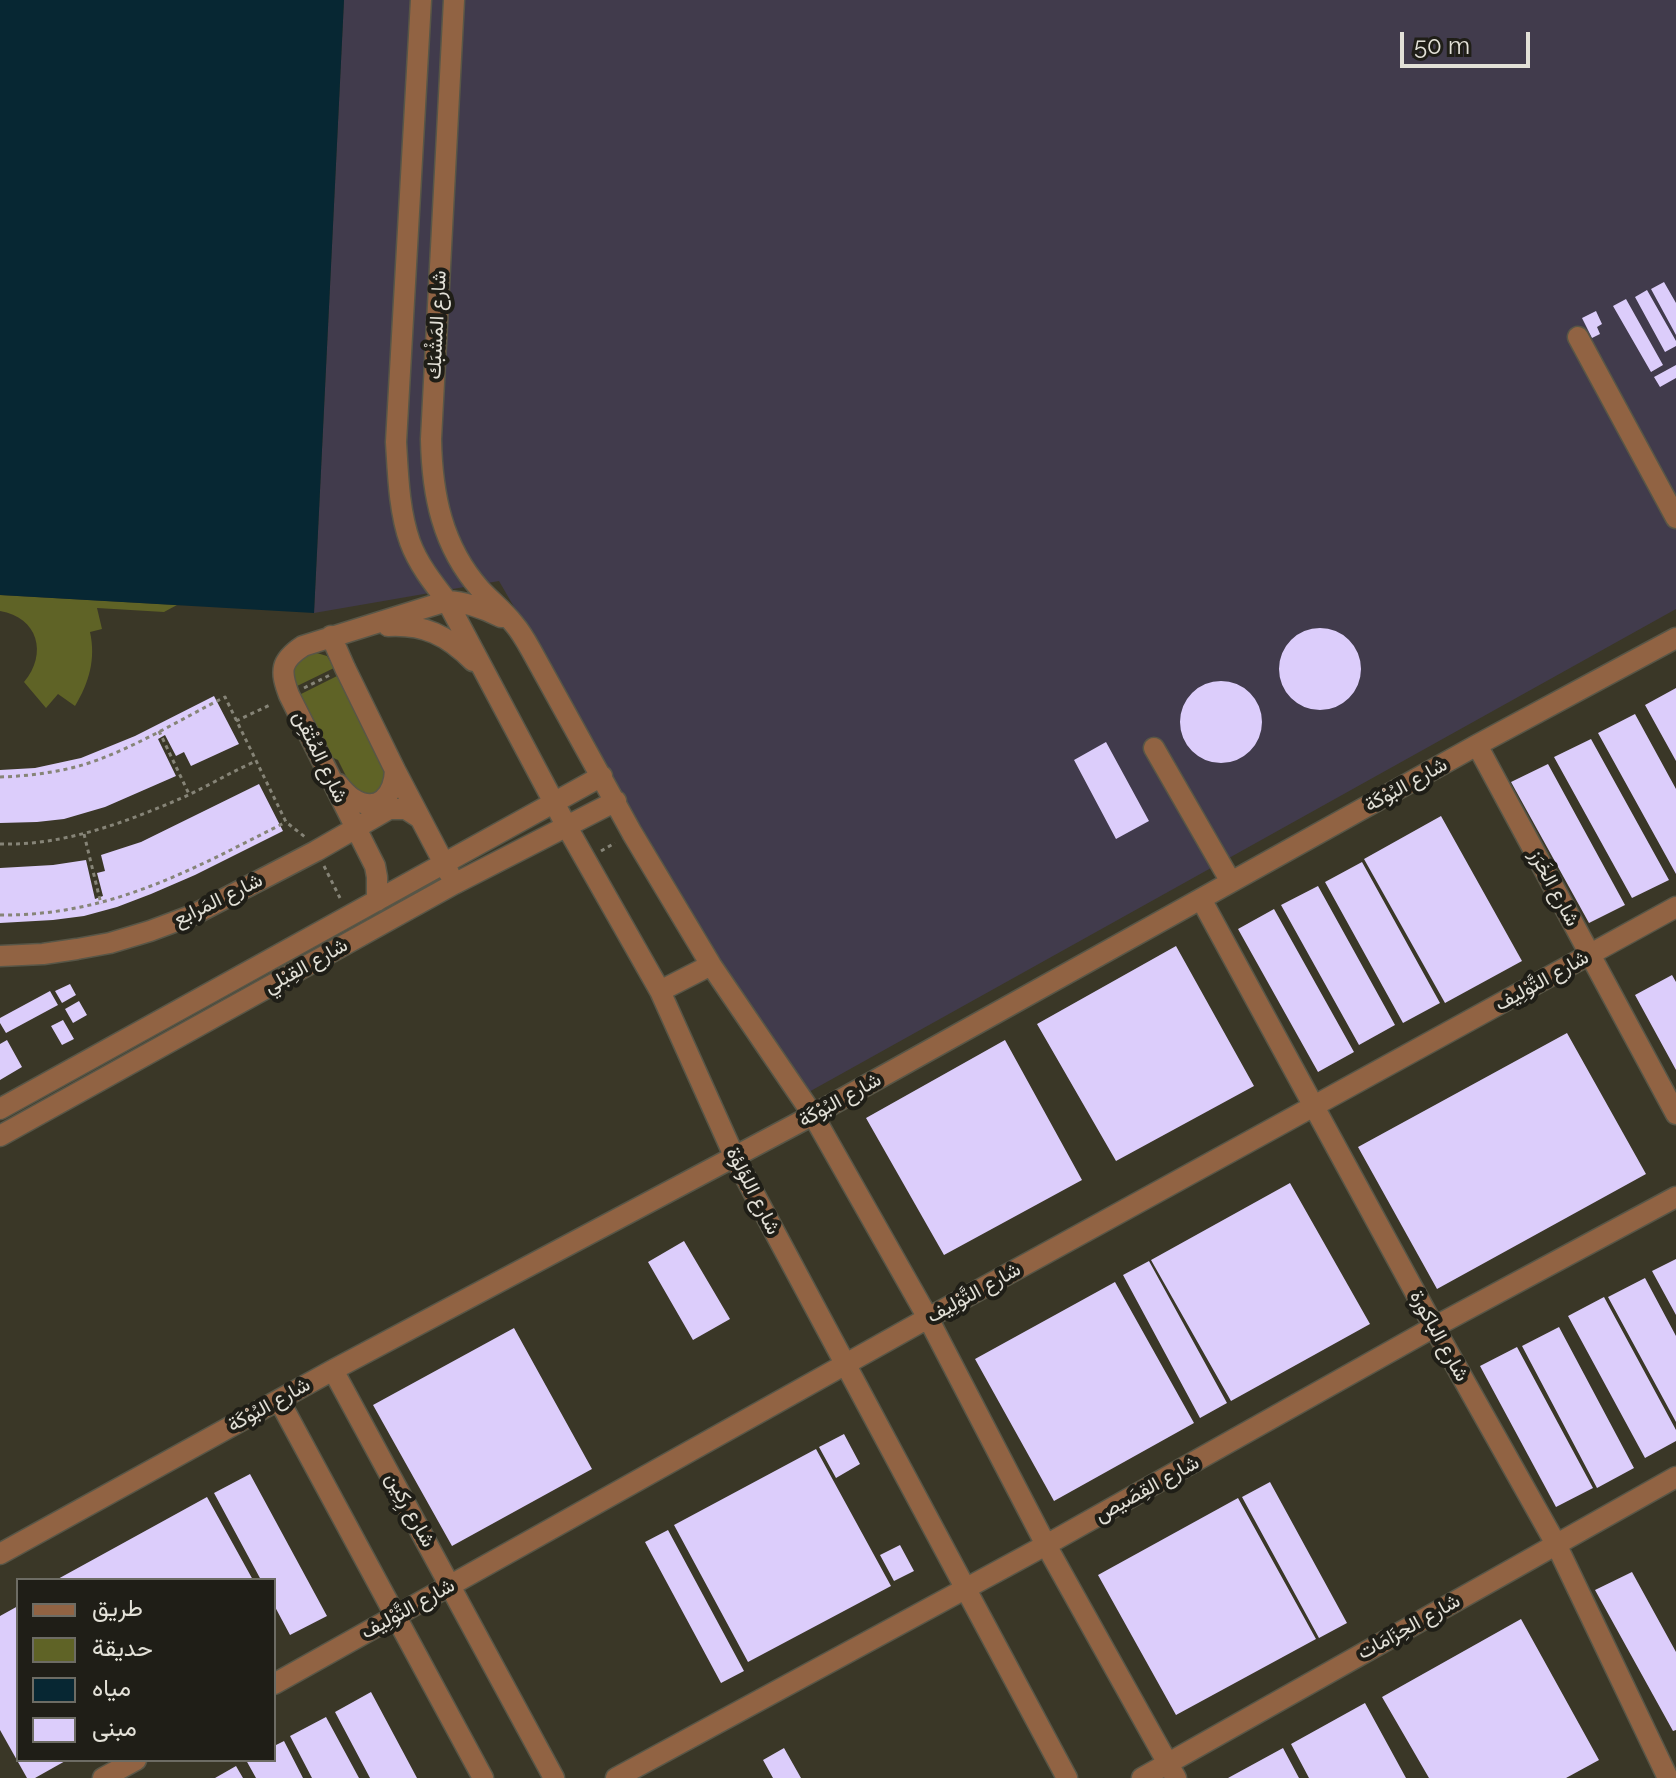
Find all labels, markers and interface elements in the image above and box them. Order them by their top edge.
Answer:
scale bar [1404,16,1534,66]
text: 50 m [1414,31,1470,60]
street label: شارع المَشْبَك [422,270,452,380]
street label: شارع المُتْقِن [287,707,353,807]
street label: شارع البُوْكَة [1360,752,1452,818]
street label: شارع الخَرَز [1524,845,1584,931]
street label: شارع المَرابع [170,868,266,932]
street label: شارع القِبْلي [260,933,352,999]
street label: شارع التَّوْلِيف [1491,945,1593,1017]
street label: شارع البُوْكَة [794,1067,886,1133]
street label: شارع اللؤلؤة [721,1143,785,1239]
street label: شارع التَّوْلِيف [923,1257,1025,1329]
street label: شارع الباكورة [1404,1286,1474,1386]
street label: شارع البُوْكَة [223,1372,315,1438]
street label: شارع القِصَيص [1091,1450,1203,1528]
street label: شارع رِكِين [380,1469,440,1551]
street label: شارع التَّوْلِيف [357,1573,459,1645]
legend [16,1578,276,1762]
street label: شارع الحِزَامَات [1353,1589,1465,1665]
text: طريق [92,1593,143,1622]
text: حديقة [92,1633,153,1662]
text: مياه [92,1673,131,1702]
text: مبنى [92,1713,137,1742]

